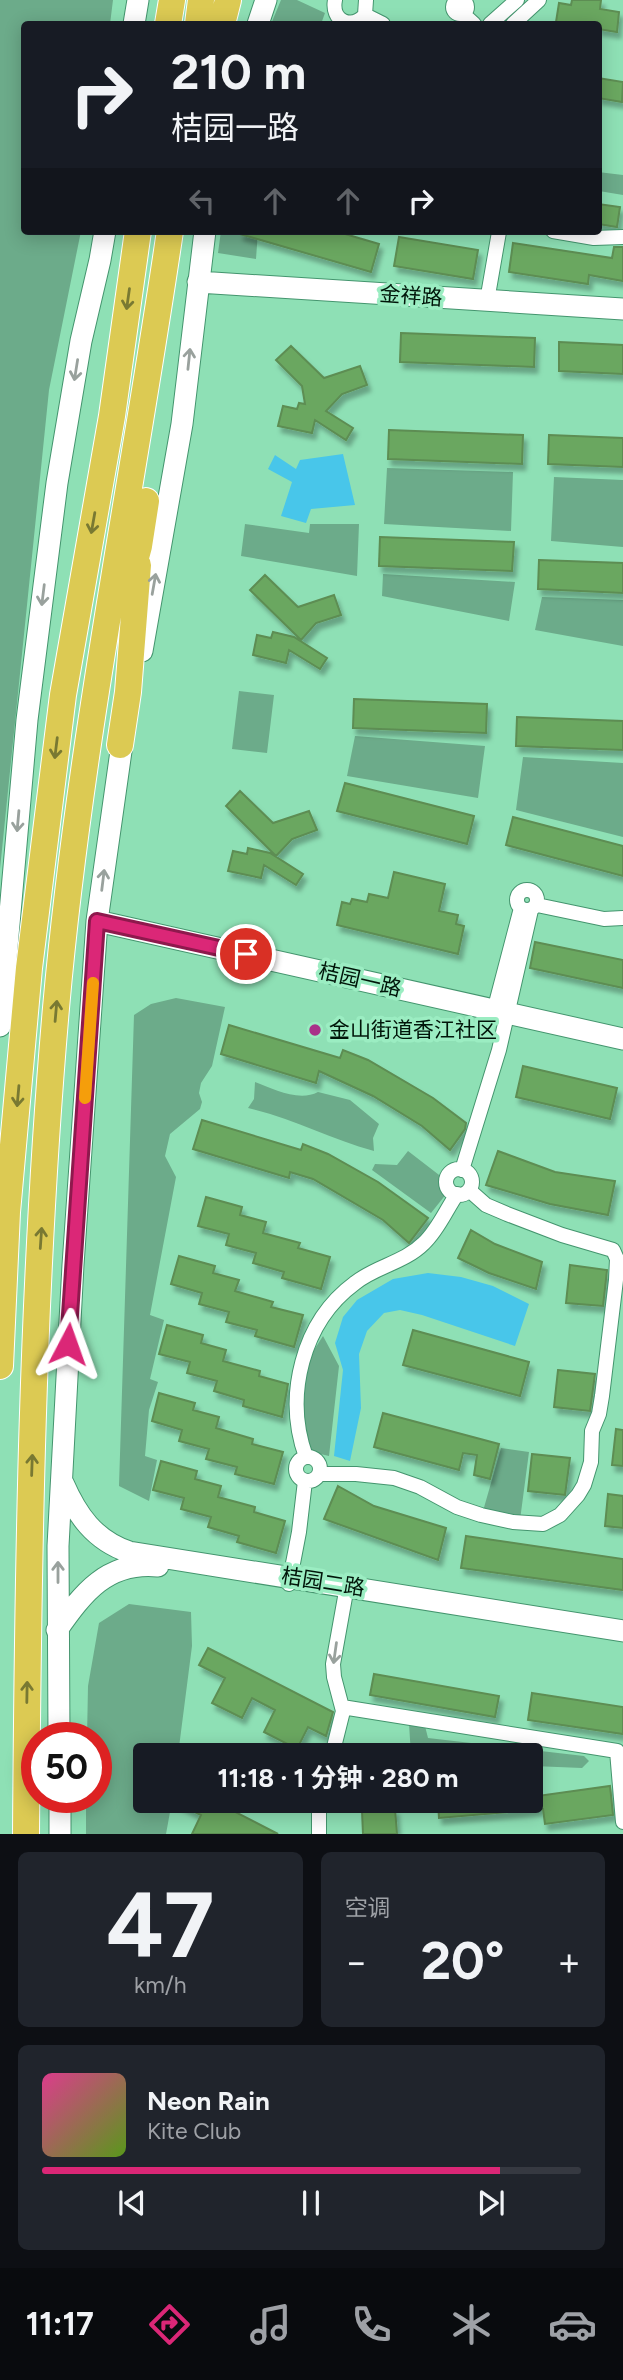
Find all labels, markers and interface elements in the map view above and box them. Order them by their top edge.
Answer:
text: 210 m [171,42,306,101]
icon: right [56,49,147,140]
text: 桔园一路 [171,109,299,147]
icon: left [183,182,221,220]
icon: ahead [256,182,294,220]
icon: ahead [329,182,367,220]
icon: right [402,182,440,220]
street label: 金祥路 [379,281,443,310]
one-way arrow [122,287,135,309]
one-way arrow [183,348,196,371]
one-way arrow [69,358,82,381]
one-way arrow [86,511,99,534]
one-way arrow [148,573,161,596]
one-way arrow [37,583,50,606]
one-way arrow [50,736,63,759]
one-way arrow [12,809,25,832]
one-way arrow [96,869,109,892]
pin [216,924,276,984]
icon: arrive [227,935,265,973]
street label: 桔园一路 [316,958,404,1001]
one-way arrow [50,1000,63,1022]
place label: 金山街道香江社区 [329,1017,497,1042]
marker: 金山街道香江社区 [307,1022,323,1038]
one-way arrow [11,1084,24,1106]
one-way arrow [35,1227,48,1249]
position arrow [31,1307,105,1381]
one-way arrow [25,1454,38,1477]
one-way arrow [51,1560,65,1583]
street label: 桔园二路 [280,1563,367,1600]
one-way arrow [328,1641,341,1664]
one-way arrow [20,1681,34,1704]
speed limit sign: 50 [21,1722,112,1813]
text: 11:18 · 1 分钟 · 280 m [218,1762,458,1794]
text: 47 [106,1871,214,1980]
text: 空调 [345,1894,391,1922]
text: 20° [421,1930,504,1992]
text: − [345,1939,368,1985]
text: + [557,1939,581,1985]
text: km/h [134,1971,187,1999]
text: Neon Rain [147,2085,270,2117]
text: Kite Club [147,2117,241,2145]
icon: previous [113,2184,151,2222]
icon: pause [292,2184,330,2222]
icon: next [472,2184,510,2222]
icon: directions [145,2300,194,2349]
icon: music [246,2300,295,2349]
icon: phone [347,2300,396,2349]
icon: climate [447,2300,496,2349]
icon: car [548,2300,597,2349]
text: 11:17 [26,2305,94,2343]

